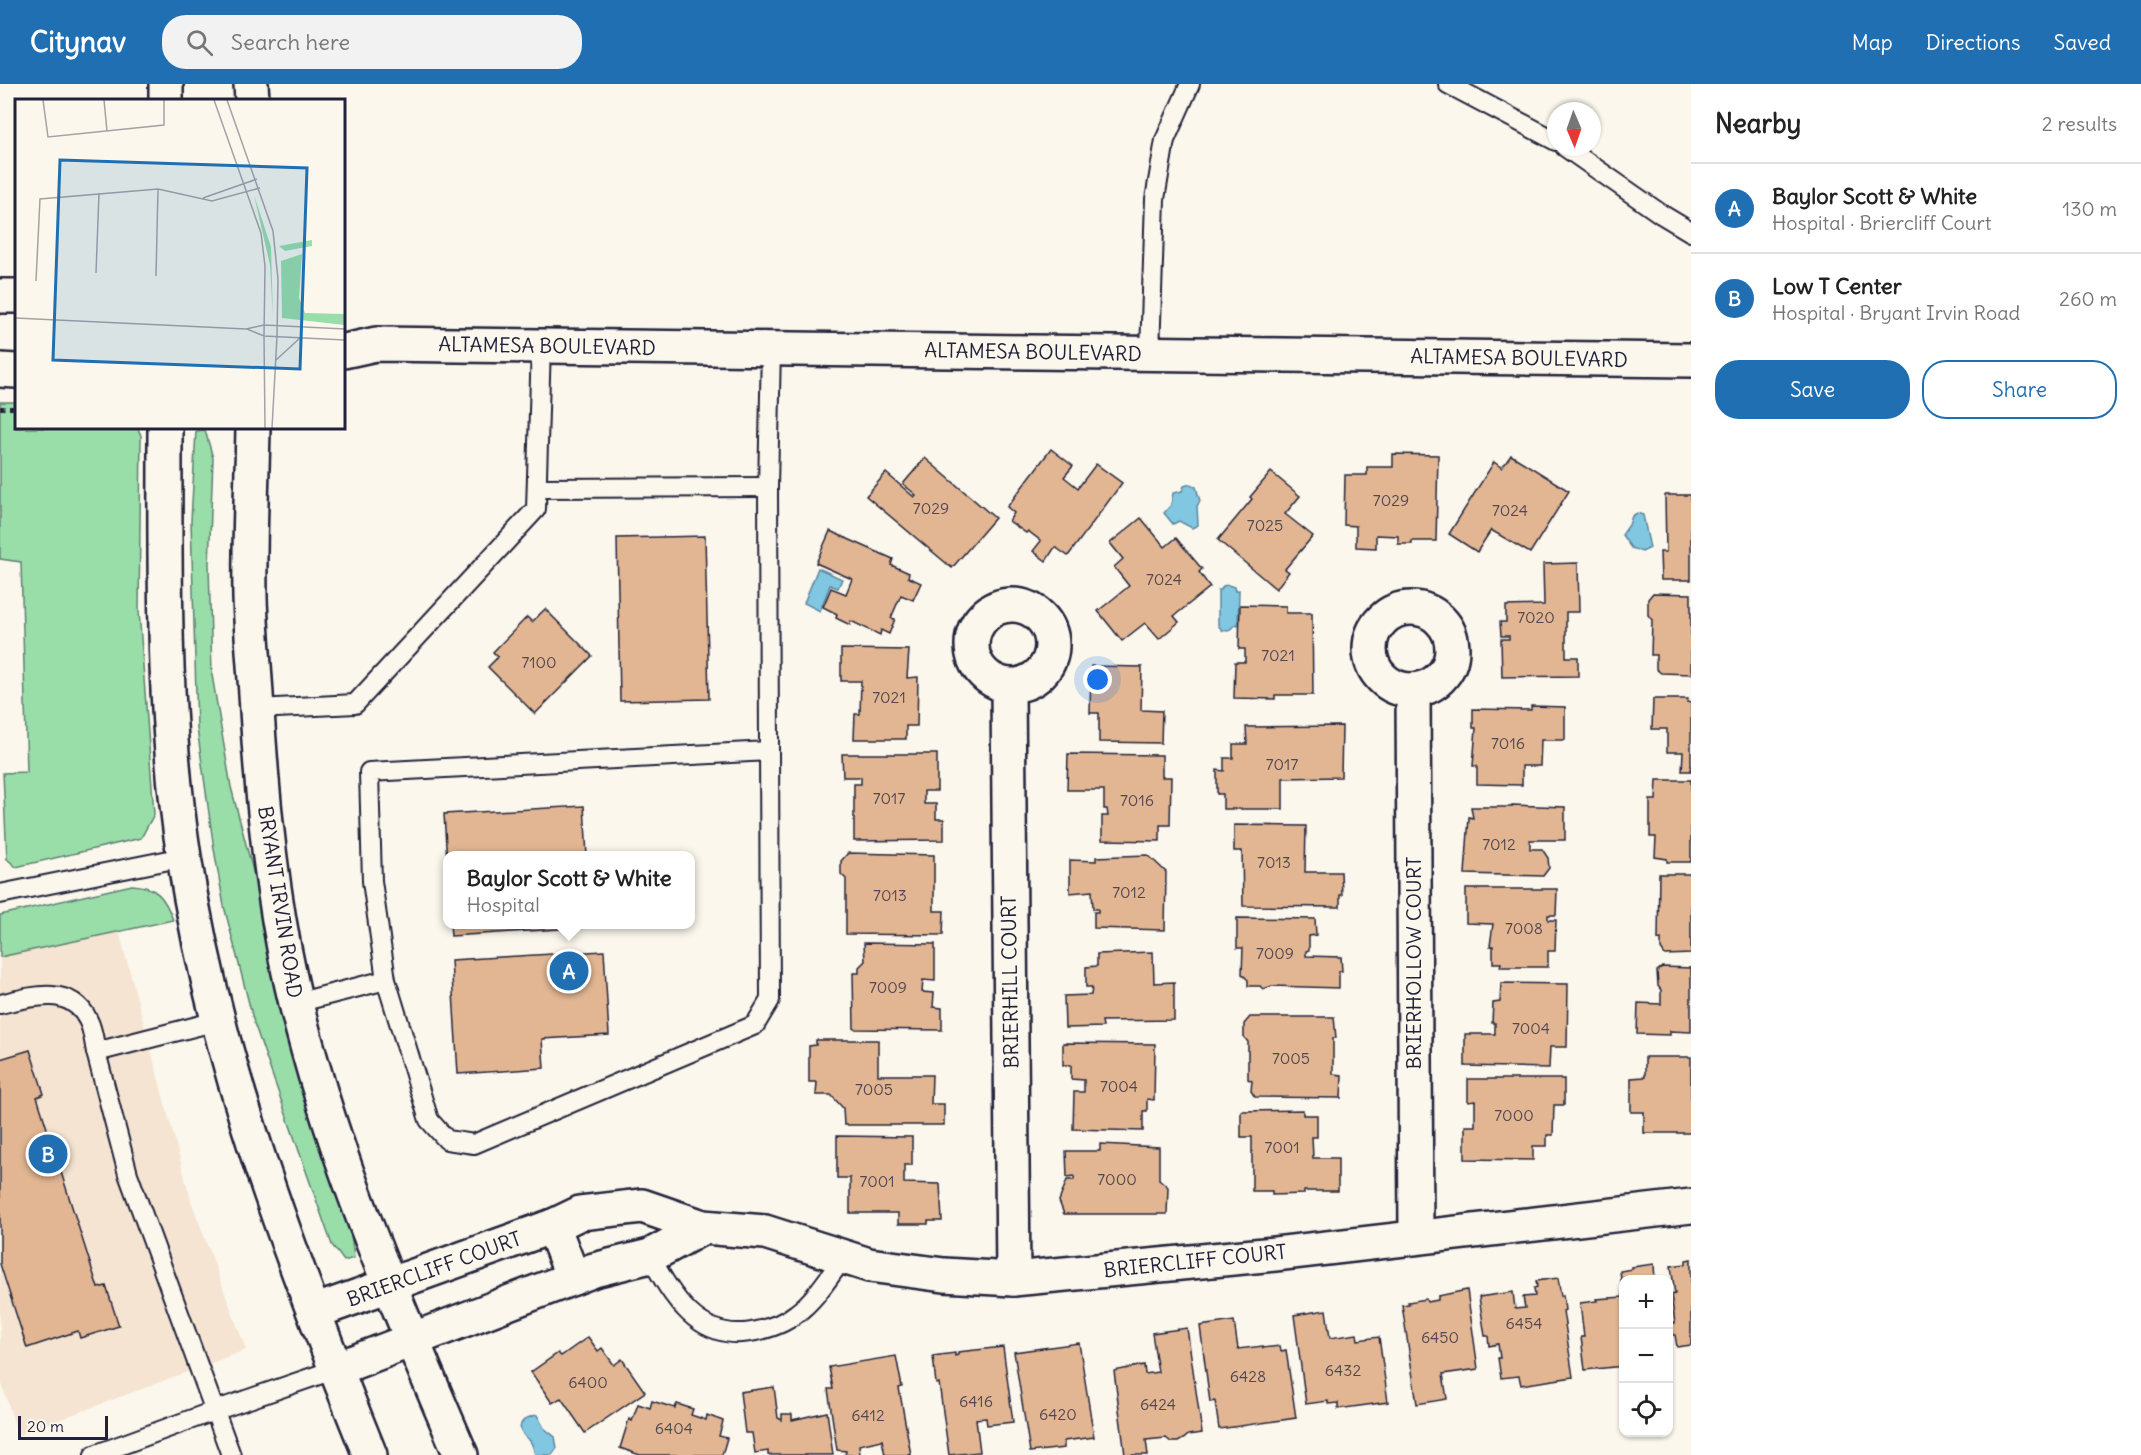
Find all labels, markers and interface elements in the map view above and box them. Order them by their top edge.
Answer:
search box [162,15,582,69]
text: Citynav [30,24,126,60]
icon: search [183,26,216,59]
text: Search here [231,28,350,56]
text: Map [1852,29,1893,56]
text: Directions [1926,29,2020,56]
text: Saved [2053,29,2111,56]
inset map [15,99,345,429]
north arrow [1547,102,1601,156]
text: Nearby [1715,107,1801,140]
text: 2 results [2042,111,2117,136]
text: Baylor Scott & White [1772,182,1977,210]
text: A [1728,196,1741,221]
text: 130 m [2062,196,2117,221]
text: Hospital · Briercliff Court [1772,210,1991,235]
text: Low T Center [1772,272,1902,300]
text: B [1728,286,1741,311]
text: 260 m [2059,286,2117,311]
text: Hospital · Bryant Irvin Road [1772,300,2020,325]
street label: ALTAMESA BOULEVARD [438,331,656,360]
street label: ALTAMESA BOULEVARD [924,337,1142,366]
street label: ALTAMESA BOULEVARD [1410,343,1628,372]
button: Save [1715,360,1910,419]
button: Share [1922,360,2117,419]
house number: 7029 [1373,490,1409,510]
house number: 7029 [913,498,949,518]
house number: 7024 [1492,500,1528,520]
house number: 7025 [1247,515,1283,535]
house number: 7024 [1146,569,1182,589]
house number: 7020 [1517,607,1555,627]
house number: 7021 [1261,645,1295,665]
house number: 7100 [521,652,557,672]
your location [1083,665,1112,694]
house number: 7021 [872,687,906,707]
house number: 7016 [1491,733,1525,753]
house number: 7017 [1266,754,1298,774]
house number: 7017 [873,788,905,808]
house number: 7016 [1120,790,1154,810]
street label: BRYANT IRVIN ROAD [253,804,308,1000]
house number: 7012 [1482,834,1516,854]
popup [443,851,695,929]
house number: 7013 [1257,852,1291,872]
street label: BRIERHOLLOW COURT [1401,857,1426,1069]
text: Baylor Scott & White [466,864,672,892]
house number: 7012 [1112,882,1146,902]
house number: 7013 [873,885,907,905]
text: Hospital [466,892,540,917]
street label: BRIERHILL COURT [995,895,1024,1069]
house number: 7008 [1505,918,1543,938]
house number: 7009 [1256,943,1294,963]
pin: A [550,948,588,994]
house number: 7009 [869,977,907,997]
house number: 7004 [1512,1018,1550,1038]
house number: 7005 [1272,1048,1310,1068]
house number: 7004 [1100,1076,1138,1096]
house number: 7005 [855,1079,893,1099]
house number: 7000 [1494,1105,1534,1125]
pin: B [28,1132,68,1176]
house number: 7001 [1264,1137,1300,1157]
house number: 7000 [1097,1169,1137,1189]
house number: 7001 [859,1171,895,1191]
street label: BRIERCLIFF COURT [343,1225,524,1312]
street label: BRIERCLIFF COURT [1102,1238,1288,1283]
map controls [1619,1275,1673,1437]
button: + [1619,1275,1673,1329]
house number: 6454 [1506,1313,1542,1333]
house number: 6450 [1421,1327,1459,1347]
button: − [1619,1329,1673,1383]
house number: 6432 [1325,1360,1361,1380]
house number: 6428 [1230,1366,1266,1386]
house number: 6400 [568,1372,608,1392]
button: locate [1619,1383,1673,1437]
house number: 6416 [959,1391,993,1411]
house number: 6424 [1140,1394,1176,1414]
house number: 6420 [1039,1404,1077,1424]
house number: 6412 [851,1405,885,1425]
scale bar [18,1413,108,1440]
text: 20 m [27,1416,64,1436]
house number: 6404 [655,1418,693,1438]

